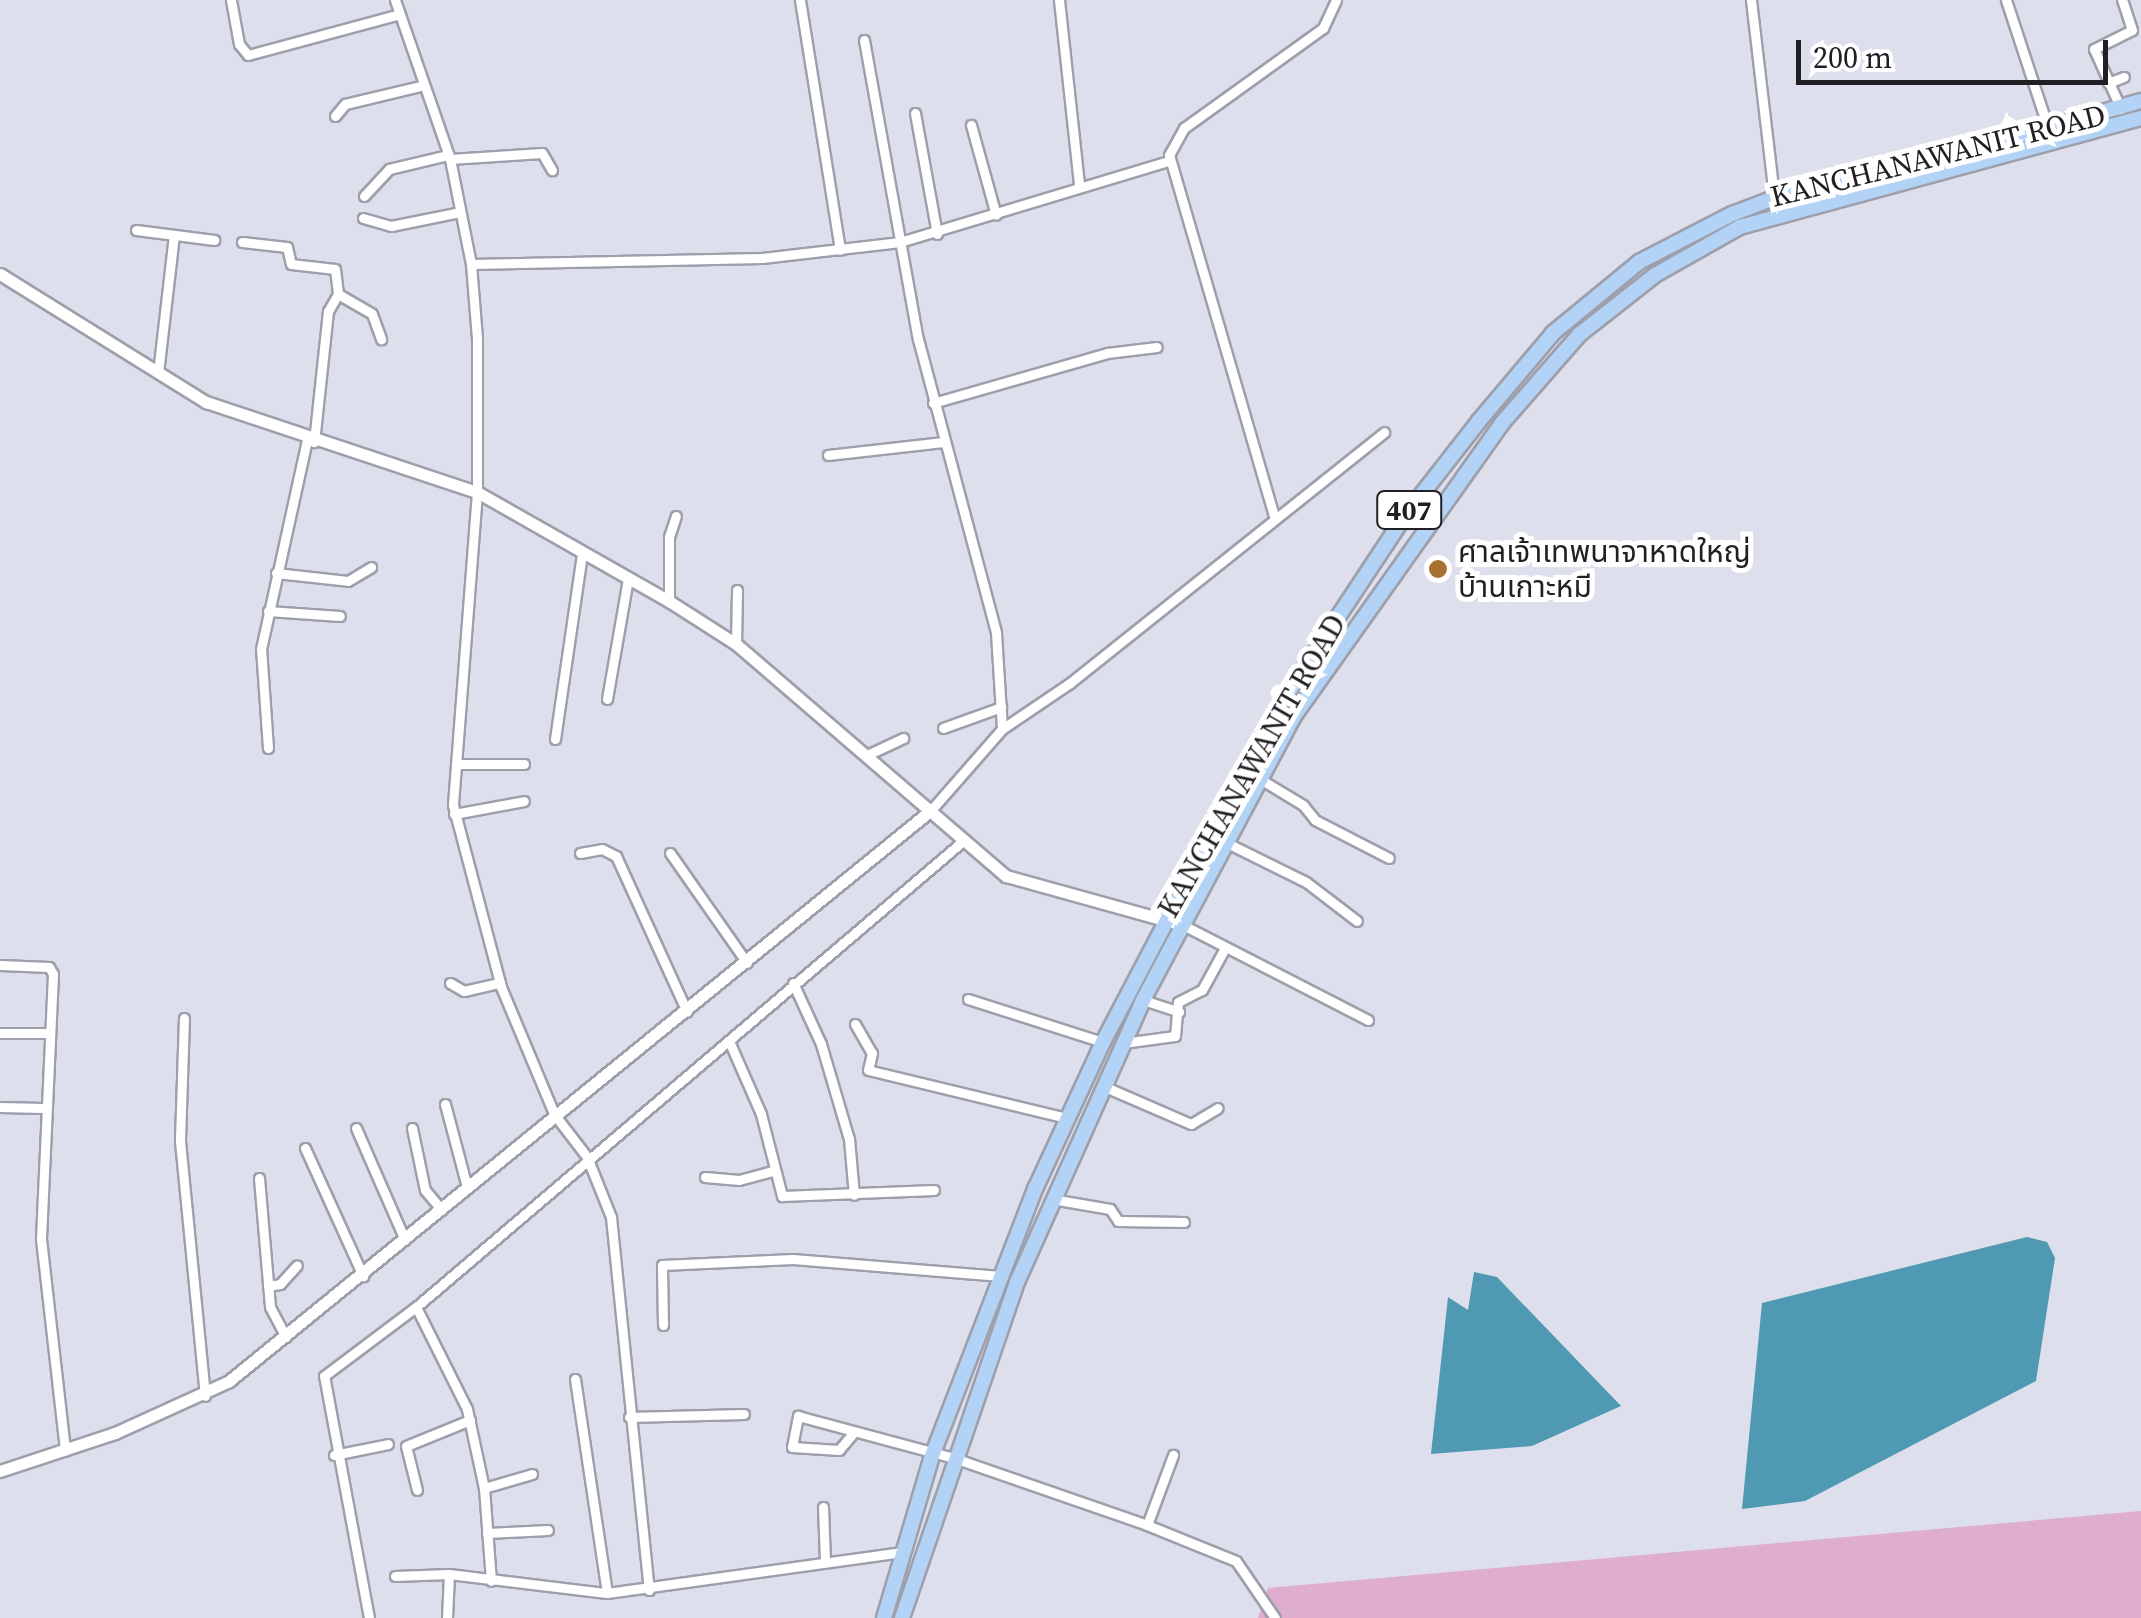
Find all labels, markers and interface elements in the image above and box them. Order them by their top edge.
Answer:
scale bar [1801,20,2114,82]
text: 200 m [1813,37,1892,78]
street label: KANCHANAWANIT ROAD [1767,97,2109,215]
road number: 407 [1374,487,1444,533]
place label: ศาลเจ้าเทพนาจาหาดใหญ่ บ้านเกาะหมี [1458,534,1751,604]
marker: ศาลเจ้าเทพนาจาหาดใหญ่ บ้านเกาะหมี [1427,558,1449,580]
street label: KANCHANAWANIT ROAD [1150,608,1354,924]

